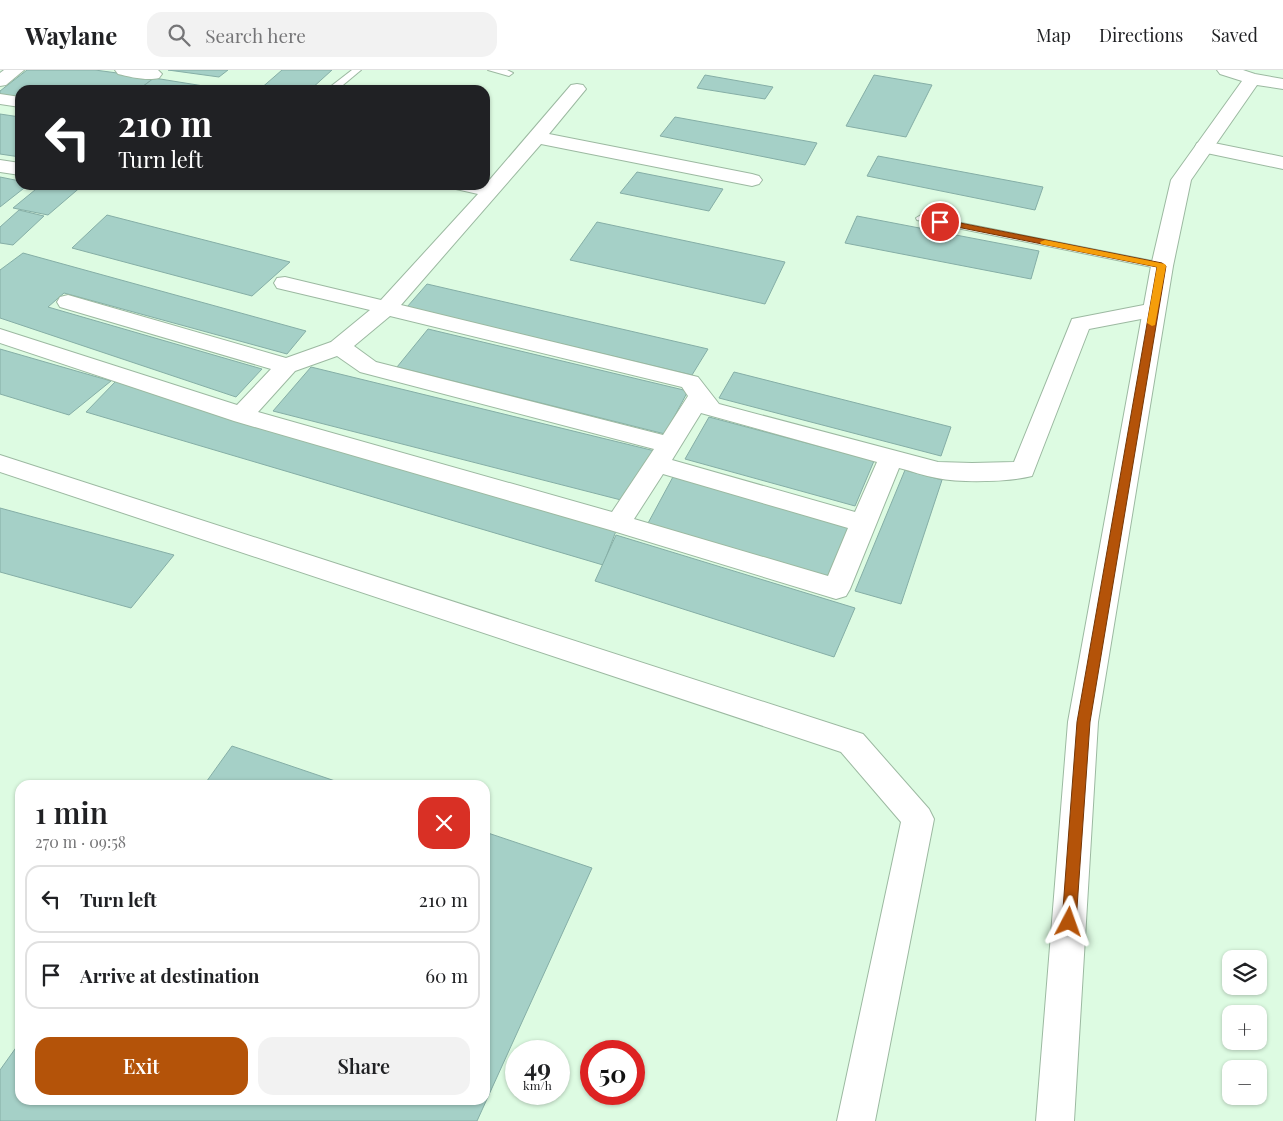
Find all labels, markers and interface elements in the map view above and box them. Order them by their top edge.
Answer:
search box [147,12,497,57]
text: Waylane [25,19,117,51]
icon: search [165,21,193,49]
text: Search here [205,22,306,48]
text: Map [1036,23,1071,47]
text: Directions [1099,23,1183,47]
text: Saved [1211,23,1258,47]
text: 210 m [118,99,212,146]
icon: left [35,105,100,170]
text: Turn left [118,144,203,174]
pin [919,201,961,243]
icon: arrive [926,208,954,236]
text: 1 min [35,792,108,832]
button: close [418,797,470,849]
text: 270 m · 09:58 [35,831,126,852]
icon: left [37,885,65,913]
text: Turn left [80,886,157,912]
text: 210 m [419,886,468,912]
position arrow [1042,895,1094,947]
map controls [1222,950,1267,1105]
button: layers [1222,950,1267,995]
icon: arrive [37,961,65,989]
text: Arrive at destination [80,962,260,988]
text: 60 m [425,962,468,988]
button: + [1222,1005,1267,1050]
button: Exit [35,1037,248,1095]
button: Share [258,1037,470,1095]
speed limit sign: 50 [580,1040,645,1105]
text: 49 [524,1050,551,1083]
button: − [1222,1060,1267,1105]
text: km/h [523,1077,552,1093]

